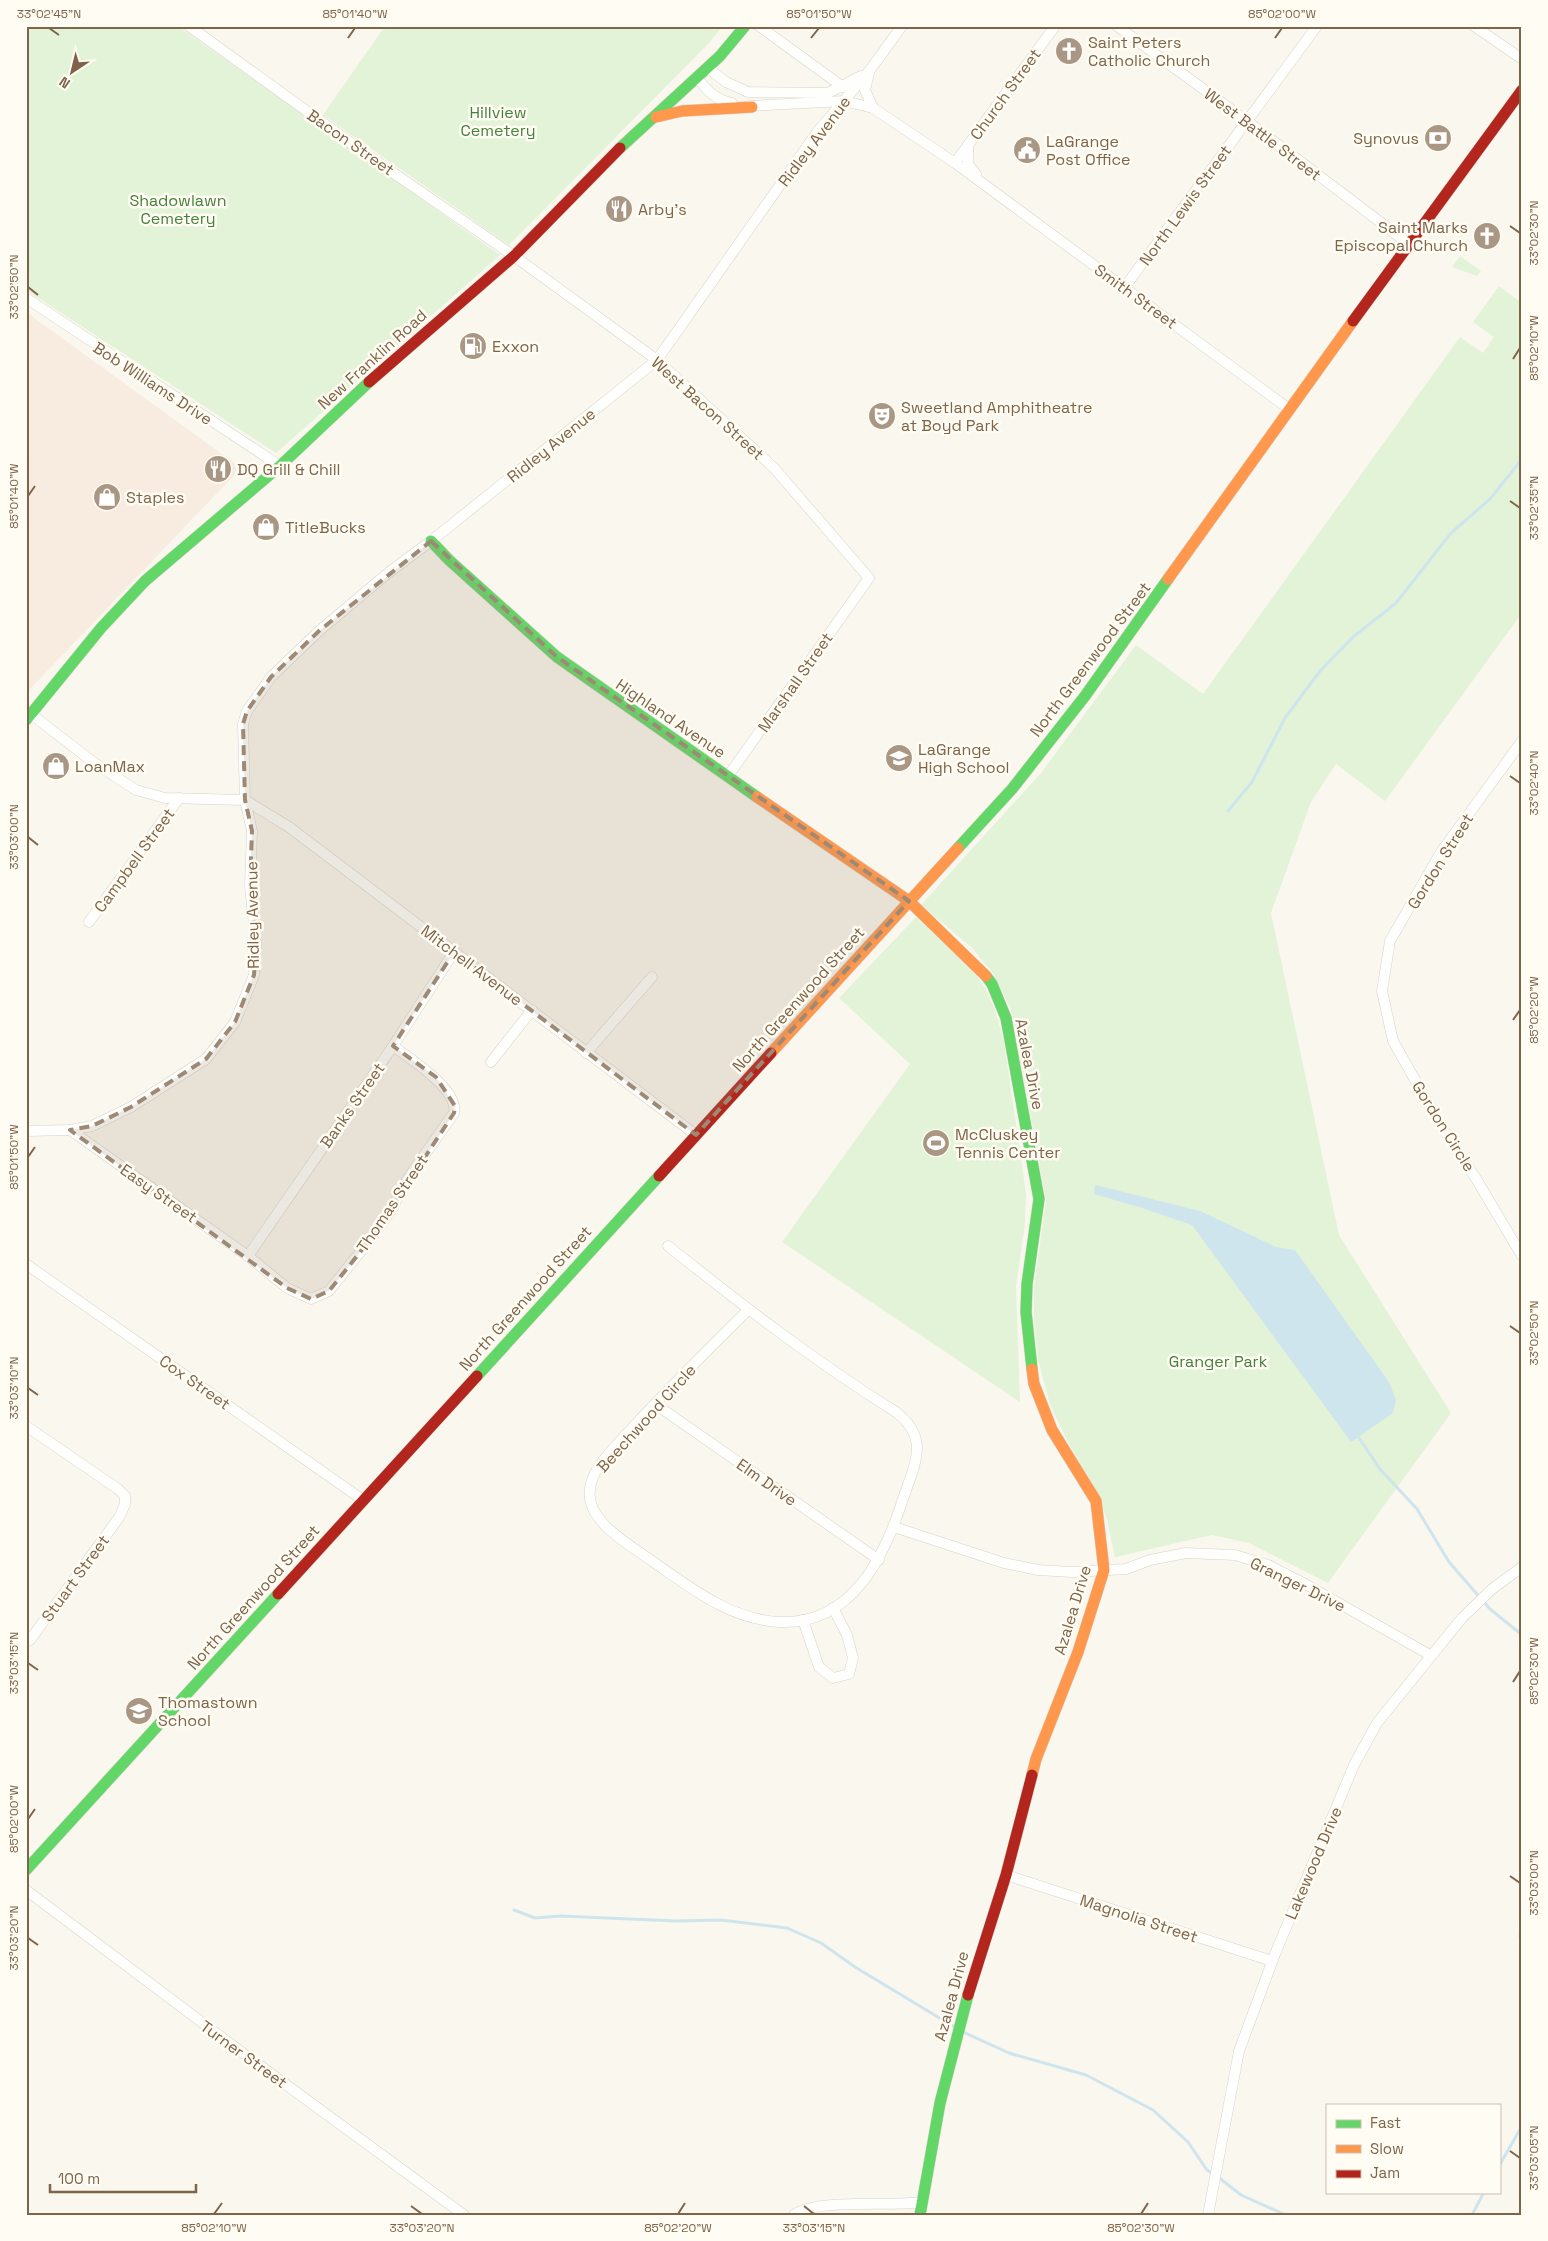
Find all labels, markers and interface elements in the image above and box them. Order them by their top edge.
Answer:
text: 33°02'45"N [17,6,81,22]
text: 85°01'40"W [322,6,388,22]
text: 85°01'50"W [786,6,852,22]
text: 85°02'00"W [1248,6,1317,22]
place label: Saint Peters Catholic Church [1088,32,1210,71]
church icon: Saint Peters Catholic Church [1054,36,1084,66]
street label: Church Street [965,44,1046,144]
north arrow [48,48,98,98]
text: N [56,73,74,93]
street label: West Battle Street [1200,83,1326,185]
street label: Ridley Avenue [774,92,855,191]
park label: Hillview Cemetery [460,102,536,141]
street label: Bacon Street [303,105,398,180]
bank icon: Synovus [1423,123,1453,153]
place label: Synovus [1353,128,1419,149]
place label: LaGrange Post Office [1046,131,1130,170]
public building icon: LaGrange Post Office [1012,135,1042,165]
street label: North Lewis Street [1135,141,1236,270]
park label: Shadowlawn Cemetery [129,190,227,229]
restaurant icon: Arby's [604,194,634,224]
place label: Arby's [638,199,687,220]
text: 33°02'30"N [1526,200,1542,266]
place label: Saint Marks Episcopal Church [1334,217,1468,256]
church icon: Saint Marks Episcopal Church [1472,221,1502,251]
text: 33°02'50"N [6,255,22,319]
street label: Smith Street [1090,259,1181,334]
street label: New Franklin Road [313,305,431,414]
text: 85°02'10"W [1526,315,1542,381]
fuel station icon: Exxon [458,331,488,361]
place label: Exxon [492,336,539,357]
street label: Bob Williams Drive [89,337,216,430]
street label: West Bacon Street [647,352,768,465]
place label: Sweetland Amphitheatre at Boyd Park [901,397,1092,436]
theatre icon: Sweetland Amphitheatre at Boyd Park [867,401,897,431]
street label: Ridley Avenue [503,403,600,488]
restaurant icon: DQ Grill & Chill [203,454,233,484]
place label: DQ Grill & Chill [237,459,341,480]
text: 85°01'40"W [6,463,22,529]
text: 33°02'35"N [1526,476,1542,540]
shop icon: Staples [92,482,122,512]
place label: Staples [126,487,184,508]
shop icon: TitleBucks [251,512,281,542]
place label: TitleBucks [285,517,366,538]
street label: North Greenwood Street [1025,578,1156,741]
street label: Marshall Street [753,628,838,736]
street label: Highland Avenue [612,674,730,763]
place label: LaGrange High School [918,739,1009,778]
school or university icon: LaGrange High School [884,743,914,773]
shop icon: LoanMax [41,751,71,781]
text: 33°02'40"N [1526,751,1542,815]
place label: LoanMax [75,756,145,777]
text: 33°03'00"N [6,804,22,870]
street label: Campbell Street [89,804,179,917]
street label: Gordon Street [1403,809,1478,913]
street label: Ridley Avenue [241,861,264,969]
street label: Mitchell Avenue [417,920,527,1010]
street label: North Greenwood Street [727,922,869,1076]
text: 85°02'20"W [1526,976,1542,1044]
street label: Azalea Drive [1010,1017,1049,1112]
street label: Banks Street [315,1059,390,1152]
street label: Gordon Circle [1407,1077,1480,1176]
text: 85°01'50"W [6,1124,22,1190]
place label: McCluskey Tennis Center [955,1124,1060,1163]
sports icon: McCluskey Tennis Center [921,1128,951,1158]
street label: Thomas Street [352,1150,433,1256]
street label: Easy Street [116,1159,201,1228]
street label: North Greenwood Street [454,1221,596,1375]
text: 33°02'50"N [1526,1301,1542,1365]
street label: Cox Street [155,1350,234,1415]
park label: Granger Park [1169,1351,1268,1372]
text: 33°03'10"N [6,1357,22,1419]
street label: Beechwood Circle [592,1360,701,1477]
street label: Elm Drive [732,1454,801,1511]
street label: North Greenwood Street [182,1520,324,1674]
street label: Stuart Street [37,1531,114,1626]
street label: Granger Drive [1247,1552,1349,1617]
street label: Azalea Drive [1049,1563,1096,1657]
text: 33°03'15"N [6,1632,22,1694]
text: 85°02'30"W [1526,1637,1542,1705]
place label: Thomastown School [158,1692,258,1731]
school or university icon: Thomastown School [124,1696,154,1726]
text: 85°02'00"W [6,1784,22,1853]
street label: Lakewood Drive [1280,1804,1347,1923]
text: 33°03'00"N [1526,1850,1542,1916]
street label: Magnolia Street [1077,1890,1201,1947]
text: 33°03'20"N [6,1905,22,1971]
street label: Azalea Drive [929,1949,974,2044]
street label: Turner Street [196,2016,291,2093]
legend [1326,2104,1500,2194]
text: Fast [1370,2113,1401,2132]
text: 33°03'05"N [1526,2126,1542,2190]
text: Slow [1370,2139,1404,2158]
scale bar [50,2161,196,2193]
text: Jam [1370,2163,1400,2182]
text: 100 m [58,2169,100,2188]
text: 85°02'10"W [181,2220,247,2236]
text: 33°03'20"N [389,2220,455,2236]
text: 85°02'20"W [644,2220,712,2236]
text: 33°03'15"N [783,2220,845,2236]
text: 85°02'30"W [1107,2220,1175,2236]

